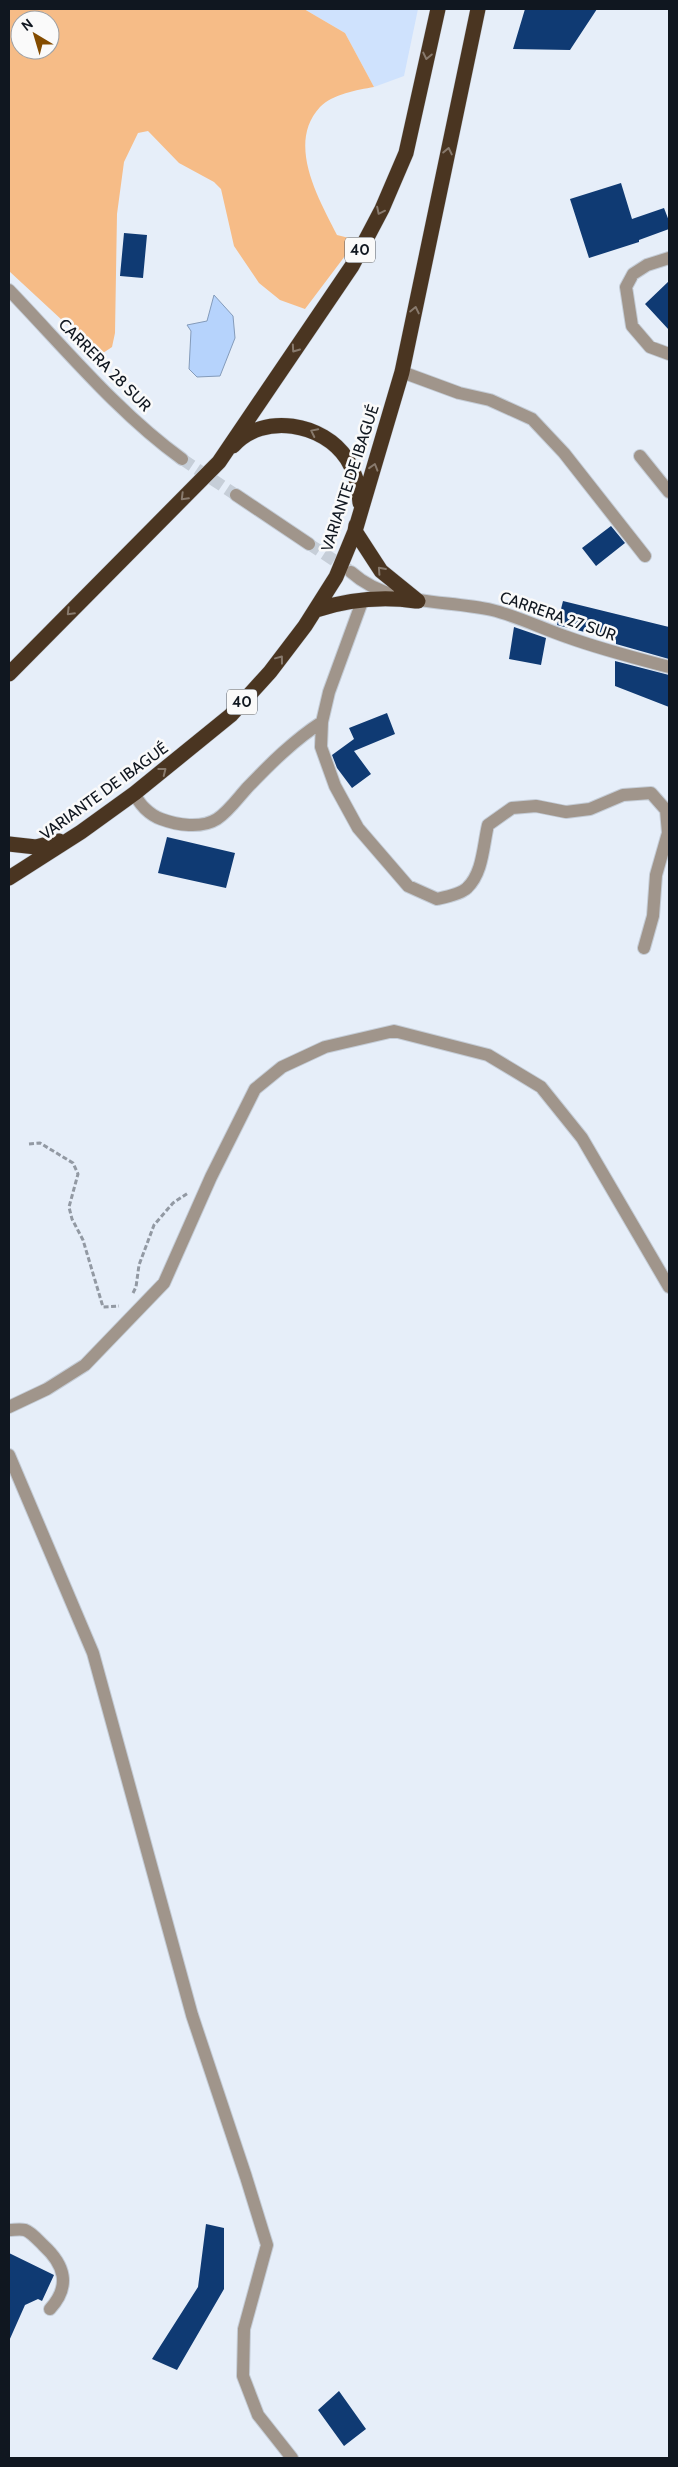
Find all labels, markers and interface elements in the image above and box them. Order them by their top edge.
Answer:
north arrow [10,10,60,60]
text: N [18,15,36,35]
one-way arrow [422,52,433,61]
one-way arrow [442,147,453,156]
one-way arrow [376,206,386,215]
road number: 40 [345,238,375,262]
one-way arrow [409,306,420,315]
street label: CARRERA 28 SUR [55,315,156,416]
one-way arrow [291,344,301,353]
street label: VARIANTE DE IBAGUÉ [317,402,383,554]
one-way arrow [310,428,319,439]
one-way arrow [368,464,378,472]
one-way arrow [181,491,190,500]
one-way arrow [378,567,387,576]
street label: CARRERA 27 SUR [497,587,619,645]
one-way arrow [67,606,76,615]
one-way arrow [274,656,282,665]
road number: 40 [227,690,257,714]
street label: VARIANTE DE IBAGUÉ [36,738,172,844]
one-way arrow [157,768,166,777]

